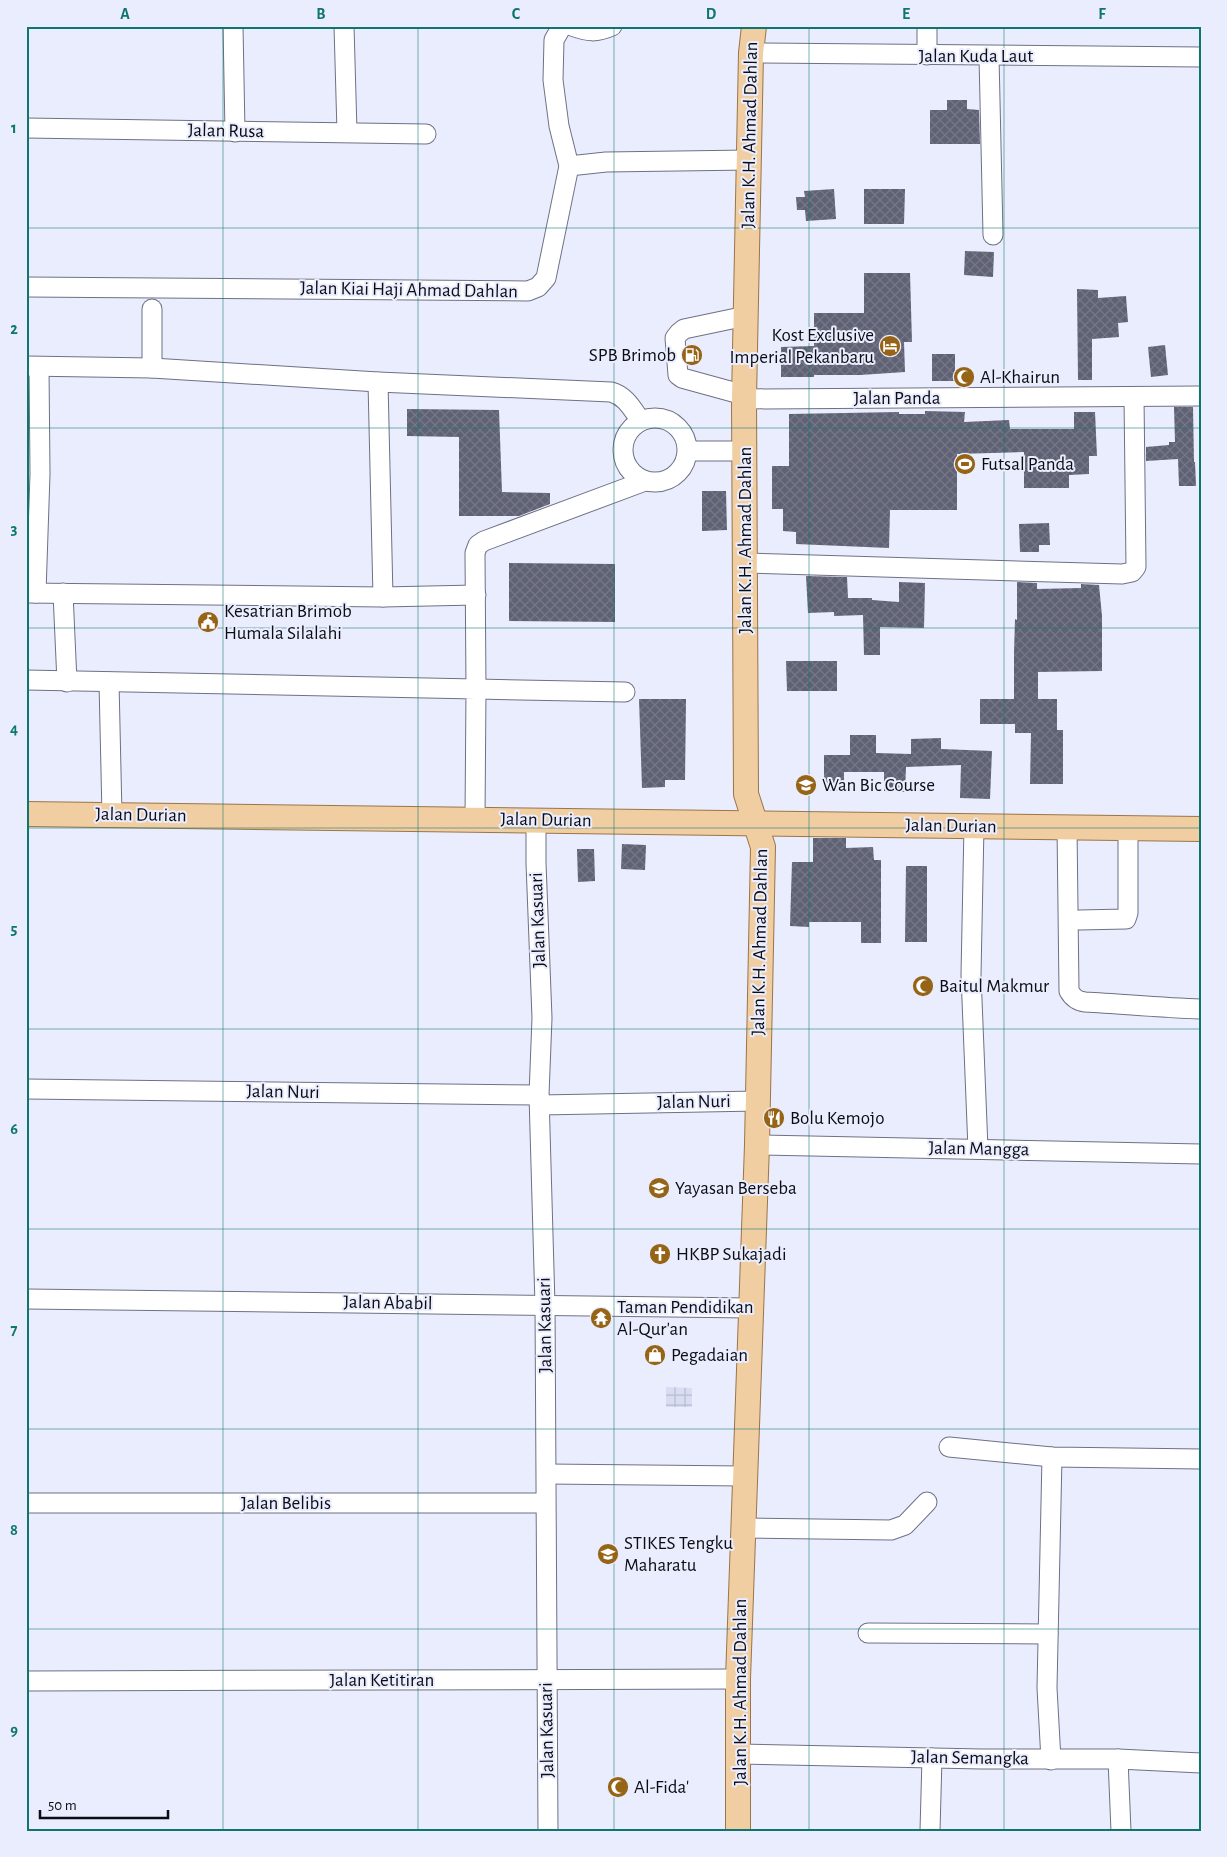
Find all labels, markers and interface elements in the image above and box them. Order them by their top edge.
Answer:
text: A [120,6,130,22]
text: B [316,6,326,22]
text: C [512,6,521,22]
text: D [706,6,717,22]
text: E [902,6,910,22]
text: F [1098,6,1106,22]
street label: Jalan K.H. Ahmad Dahlan [739,41,761,229]
street label: Jalan Kuda Laut [919,47,1033,66]
text: 1 [11,120,17,136]
street label: Jalan Rusa [188,121,264,141]
street label: Jalan Kiai Haji Ahmad Dahlan [300,279,518,301]
text: 2 [10,321,18,337]
place label: Kost Exclusive Imperial Pekanbaru [729,326,874,367]
hotel icon: Kost Exclusive Imperial Pekanbaru [878,334,902,358]
fuel station icon: SPB Brimob [680,343,704,367]
place label: SPB Brimob [589,346,676,365]
mosque icon: Al-Khairun [952,365,976,389]
place label: Al-Khairun [980,368,1060,387]
street label: Jalan Panda [854,389,941,408]
street label: Jalan K.H. Ahmad Dahlan [736,447,755,633]
sports icon: Futsal Panda [953,452,977,476]
place label: Futsal Panda [981,455,1074,474]
text: 3 [11,521,18,537]
place label: Kesatrian Brimob Humala Silalahi [224,602,352,643]
public building icon: Kesatrian Brimob Humala Silalahi [196,610,220,634]
text: 4 [10,721,18,737]
school or university icon: Wan Bic Course [794,773,818,797]
place label: Wan Bic Course [822,776,935,795]
street label: Jalan Durian [95,805,187,825]
street label: Jalan Durian [500,810,592,830]
street label: Jalan Durian [905,816,997,836]
street label: Jalan K.H. Ahmad Dahlan [749,848,771,1036]
street label: Jalan Kasuari [527,872,549,968]
text: 5 [11,921,18,937]
mosque icon: Baitul Makmur [911,974,935,998]
place label: Baitul Makmur [939,977,1049,996]
street label: Jalan Nuri [246,1082,320,1102]
street label: Jalan Nuri [657,1092,731,1112]
restaurant icon: Bolu Kemojo [762,1106,786,1130]
place label: Bolu Kemojo [790,1109,884,1128]
text: 6 [10,1121,18,1137]
street label: Jalan Mangga [928,1139,1030,1159]
school or university icon: Yayasan Berseba [647,1176,671,1200]
place label: Yayasan Berseba [675,1179,797,1198]
church icon: HKBP Sukajadi [648,1242,672,1266]
place label: HKBP Sukajadi [676,1245,787,1264]
street label: Jalan Kasuari [535,1277,555,1373]
street label: Jalan Ababil [343,1293,433,1313]
place label: Taman Pendidikan Al-Qur'an [617,1298,754,1339]
temple icon: Taman Pendidikan Al-Qur'an [589,1306,613,1330]
text: 7 [11,1322,18,1338]
shop icon: Pegadaian [643,1343,667,1367]
place label: Pegadaian [671,1346,748,1365]
street label: Jalan Belibis [241,1494,331,1513]
text: 8 [10,1522,18,1538]
place label: STIKES Tengku Maharatu [624,1534,733,1575]
school or university icon: STIKES Tengku Maharatu [596,1542,620,1566]
street label: Jalan K.H. Ahmad Dahlan [731,1599,750,1785]
street label: Jalan Ketitiran [330,1671,434,1690]
street label: Jalan Kasuari [537,1682,557,1778]
text: 9 [10,1722,18,1738]
street label: Jalan Semangka [911,1747,1029,1769]
mosque icon: Al-Fida' [606,1775,630,1799]
place label: Al-Fida' [634,1778,689,1797]
scale bar [40,1787,168,1819]
text: 50 m [48,1798,77,1813]

